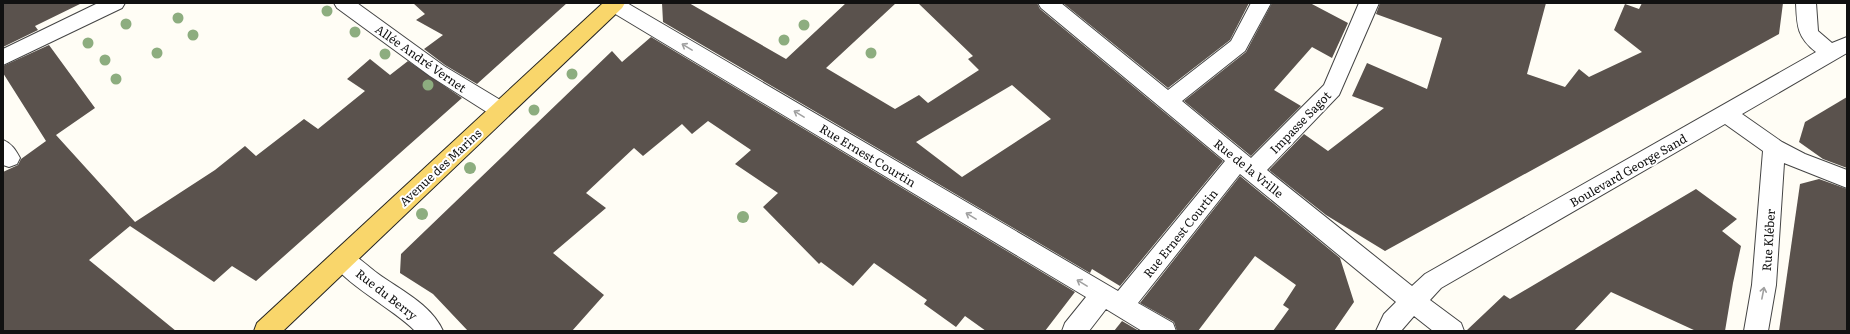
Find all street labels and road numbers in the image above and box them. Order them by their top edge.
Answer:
street label: Allée André Vernet [372,20,470,96]
street label: Impasse Sagot [1265,86,1335,158]
street label: Rue Ernest Courtin [816,119,920,191]
street label: Avenue des Marins [395,124,486,210]
street label: Boulevard George Sand [1566,129,1690,211]
street label: Rue de la Vrille [1210,134,1288,202]
street label: Rue Ernest Courtin [1139,185,1222,281]
street label: Rue Kléber [1757,208,1779,272]
street label: Rue du Berry [352,264,422,324]

